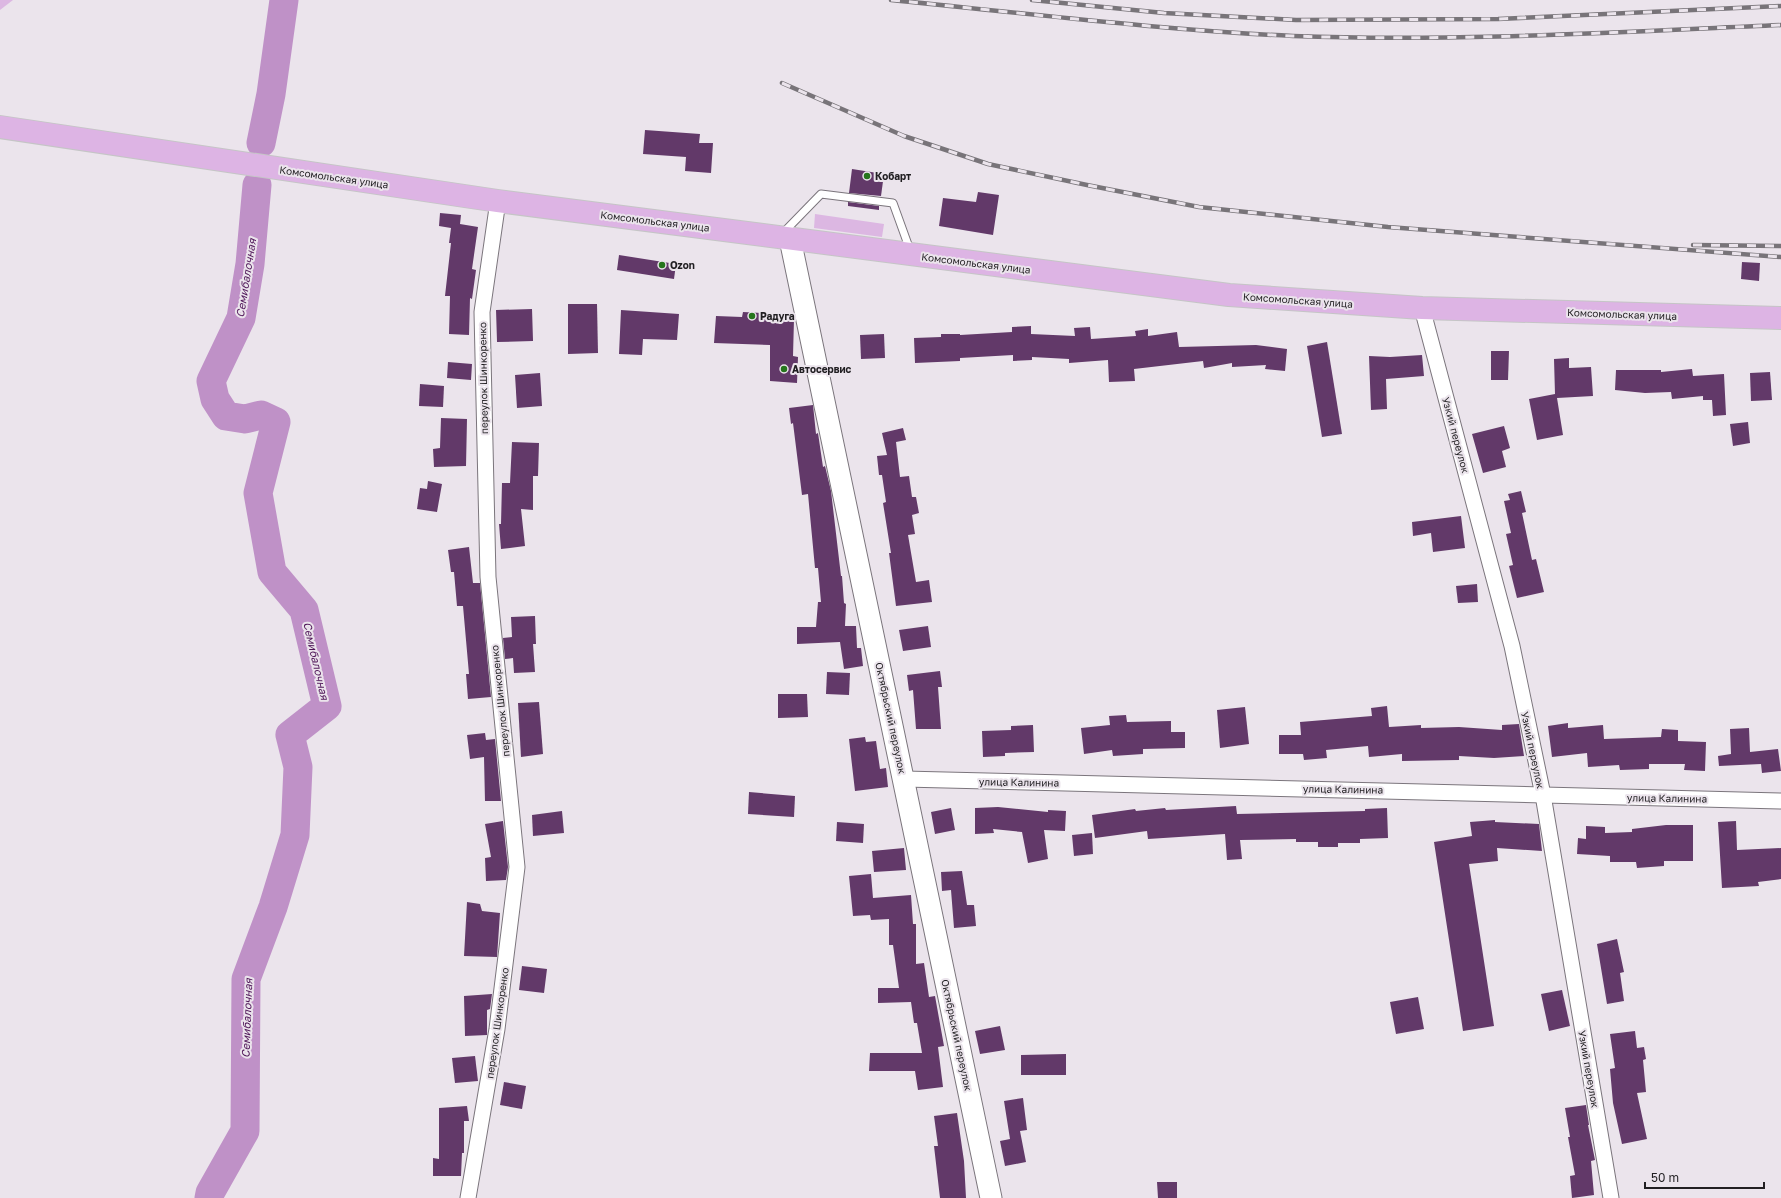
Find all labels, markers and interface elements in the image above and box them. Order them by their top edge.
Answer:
street label: Комсомольская улица [279,163,389,191]
place label: Кобарт [875,170,911,182]
marker: Кобарт [862,171,872,181]
street label: Комсомольская улица [600,208,710,234]
water label: Семибалочная [233,237,258,318]
street label: Комсомольская улица [921,250,1031,276]
place label: Ozon [670,259,695,271]
marker: Ozon [657,260,667,270]
street label: Комсомольская улица [1243,290,1353,310]
street label: Комсомольская улица [1567,306,1677,322]
place label: Радуга [760,310,795,322]
marker: Радуга [747,311,757,321]
street label: переулок Шинкоренко [476,322,490,434]
place label: Автосервис [792,363,852,375]
marker: Автосервис [779,364,789,374]
street label: Узкий переулок [1440,396,1472,475]
water label: Семибалочная [301,621,332,702]
street label: переулок Шинкоренко [488,645,512,757]
street label: Октябрьский переулок [873,661,909,775]
street label: Узкий переулок [1519,710,1547,790]
street label: улица Калинина [979,775,1059,789]
street label: улица Калинина [1303,782,1383,796]
street label: улица Калинина [1627,791,1707,805]
street label: переулок Шинкоренко [483,967,511,1079]
water label: Семибалочная [239,977,254,1058]
street label: Октябрьский переулок [939,978,975,1092]
street label: Узкий переулок [1576,1029,1602,1109]
scale bar [1645,1164,1764,1190]
text: 50 m [1651,1170,1679,1185]

